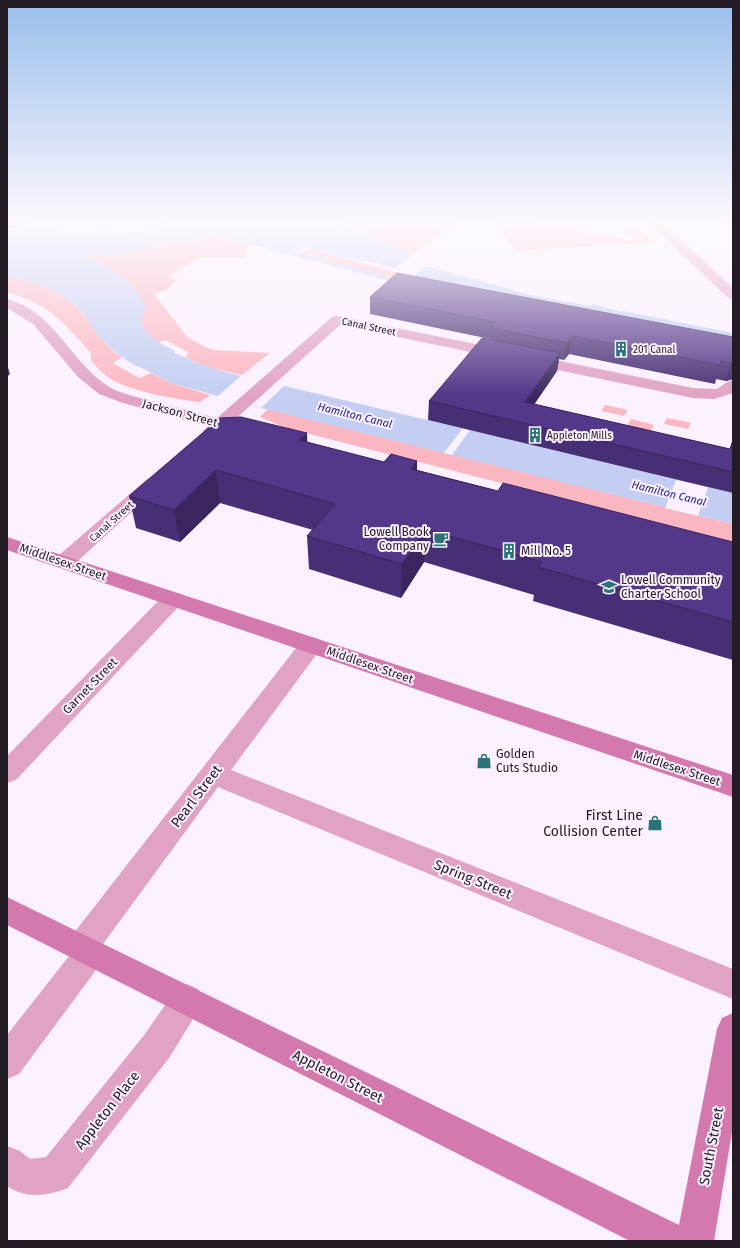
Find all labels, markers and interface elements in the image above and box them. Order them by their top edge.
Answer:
street label: Canal Street [341,315,397,339]
building icon: 201 Canal [612,340,630,358]
place label: 201 Canal [633,344,675,356]
street label: Jackson Street [141,396,220,430]
water label: Hamilton Canal [316,400,394,431]
building icon: Appleton Mills [526,426,544,444]
place label: Appleton Mills [547,430,612,442]
water label: Hamilton Canal [630,478,708,509]
street label: Canal Street [87,499,136,545]
place label: Lowell Book Company [364,525,430,553]
cafe icon: Lowell Book Company [432,530,450,548]
street label: Middlesex Street [18,541,109,584]
building icon: Mill No. 5 [500,542,518,560]
place label: Mill No. 5 [521,544,571,558]
place label: Lowell Community Charter School [621,573,721,601]
school or university icon: Lowell Community Charter School [600,578,618,596]
street label: Middlesex Street [325,644,416,687]
street label: Garnet Street [60,655,121,717]
place label: Golden Cuts Studio [496,747,558,775]
street label: Middlesex Street [632,747,723,789]
shop icon: Golden Cuts Studio [475,752,493,770]
street label: Pearl Street [167,761,226,831]
place label: First Line Collision Center [543,807,644,840]
shop icon: First Line Collision Center [646,814,664,832]
street label: Spring Street [431,856,515,903]
street label: Appleton Street [290,1046,387,1107]
street label: Appleton Place [71,1068,143,1153]
street label: South Street [696,1105,728,1186]

